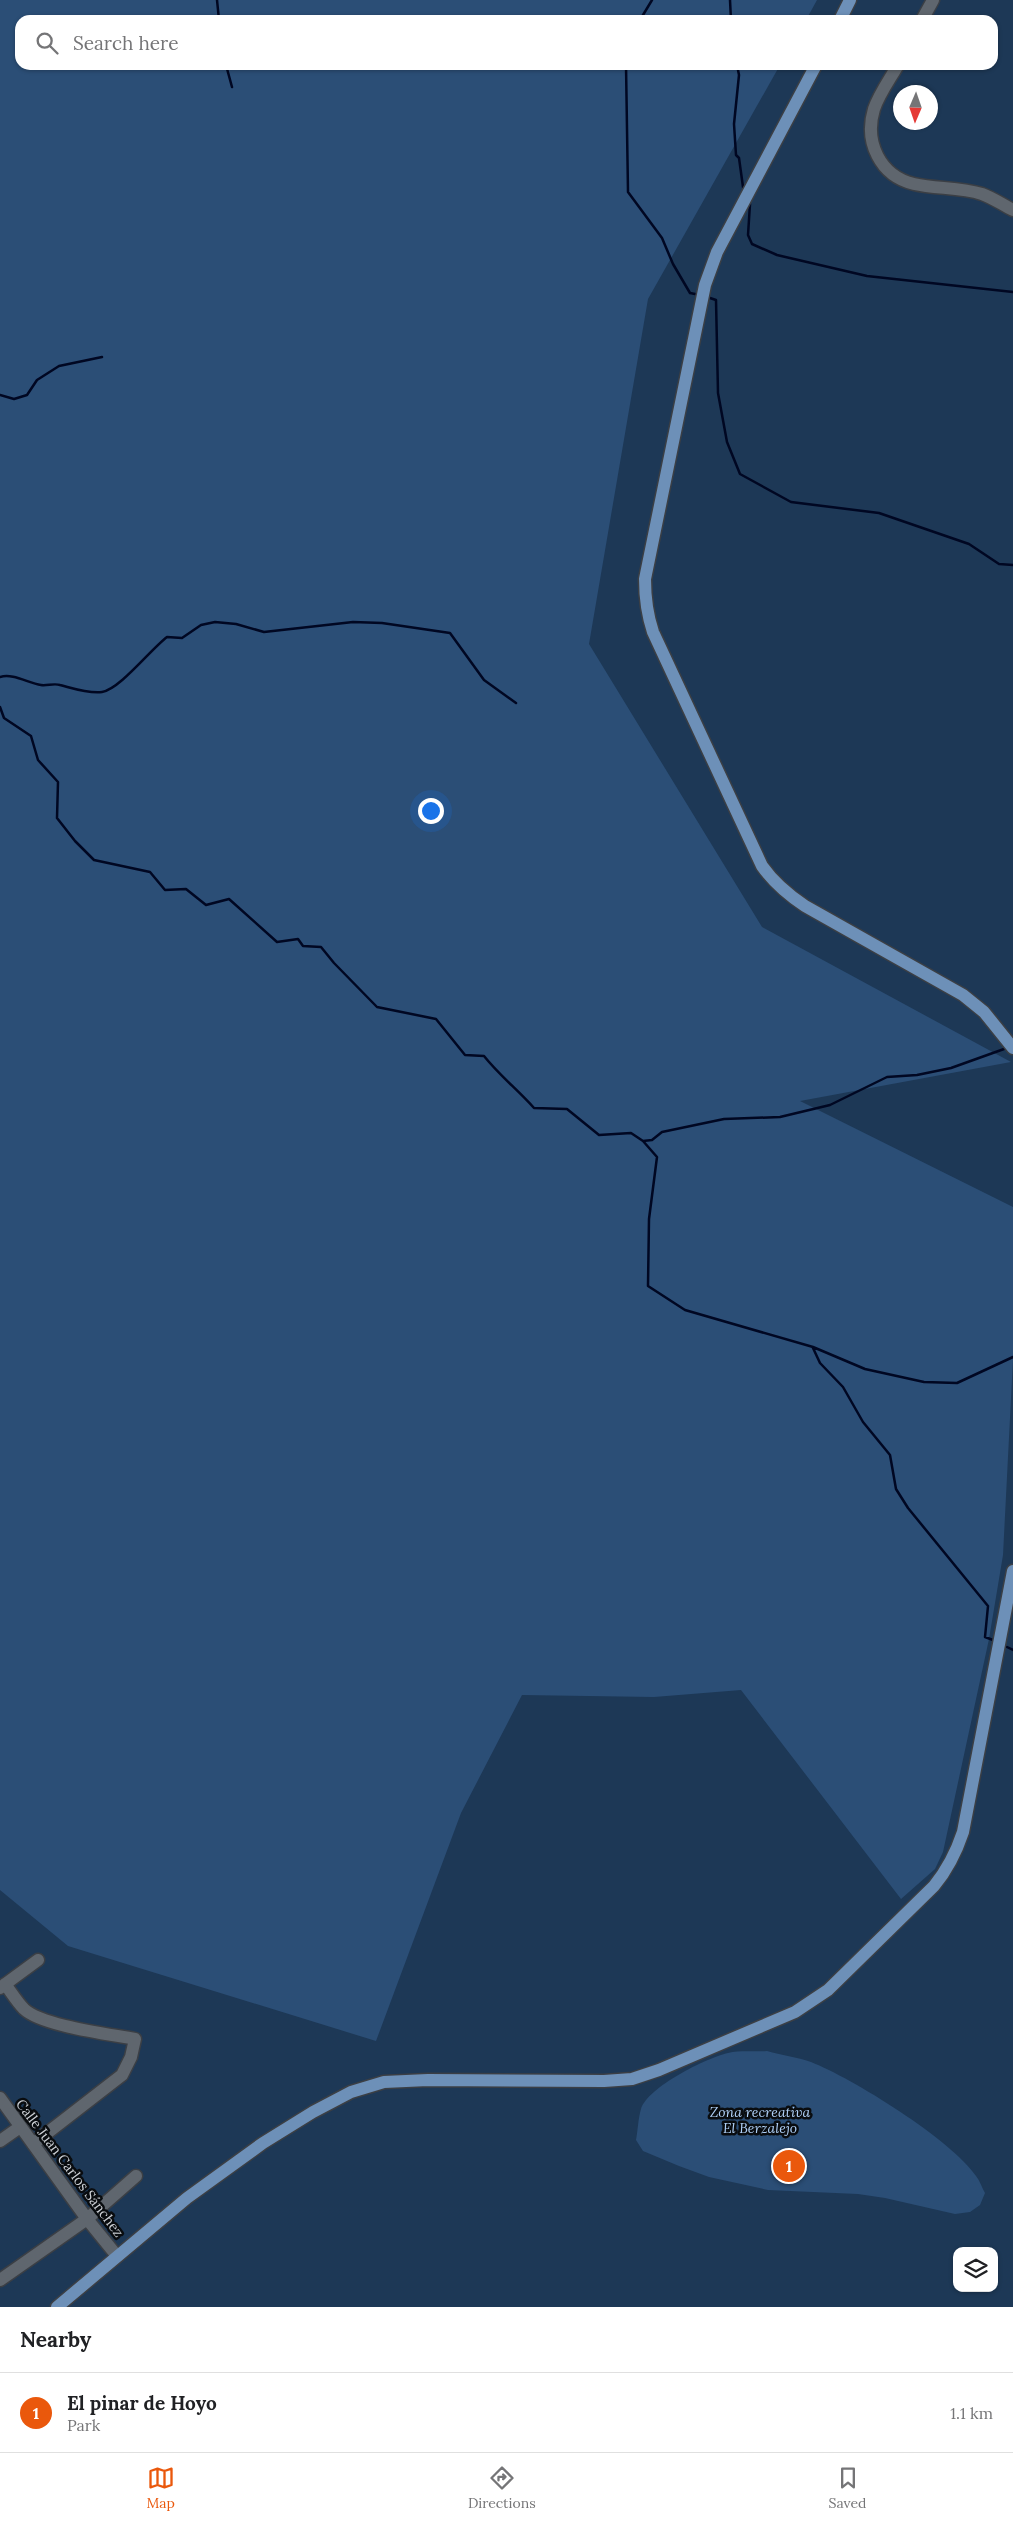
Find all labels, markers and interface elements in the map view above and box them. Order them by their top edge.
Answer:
search box [15,15,998,70]
icon: search [33,29,61,57]
text: Search here [73,31,179,55]
north arrow [893,85,938,130]
your location [418,798,444,824]
street label: Calle Juan Carlos Sánchez [12,2095,128,2241]
park label: Zona recreativa El Berzalejo [710,2103,811,2137]
pin: 1 [773,2147,805,2185]
map controls [953,2247,998,2292]
button: layers [953,2247,998,2292]
text: Nearby [20,2326,91,2353]
text: El pinar de Hoyo [67,2391,217,2415]
text: 1 [33,2403,39,2423]
text: 1.1 km [950,2403,993,2423]
text: Park [67,2415,100,2435]
tab: Map [146,2464,175,2512]
tab: Directions [468,2464,536,2512]
tab: Saved [829,2464,867,2512]

